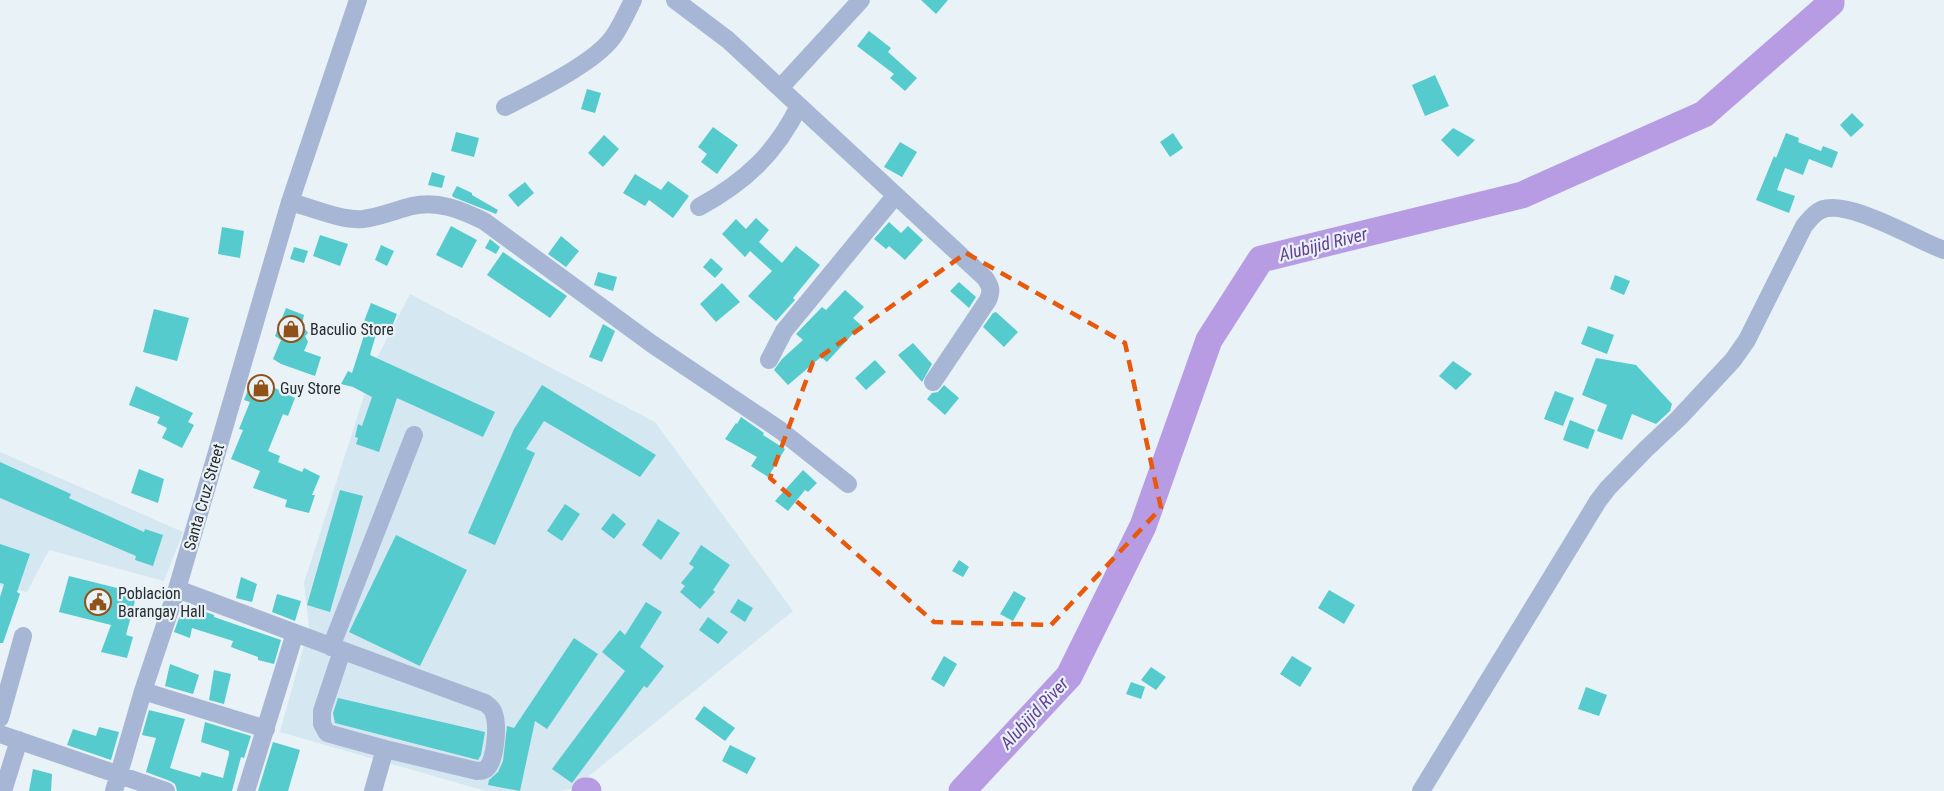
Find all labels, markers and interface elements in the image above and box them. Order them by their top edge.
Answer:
water label: Alubijid River [1276,223,1370,265]
shop icon: Baculio Store [276,314,306,344]
place label: Baculio Store [310,320,394,339]
shop icon: Guy Store [246,373,276,403]
place label: Guy Store [280,379,341,398]
street label: Santa Cruz Street [180,441,228,552]
place label: Poblacion Barangay Hall [118,584,205,621]
public building icon: Poblacion Barangay Hall [83,587,113,617]
water label: Alubijid River [995,672,1073,754]

